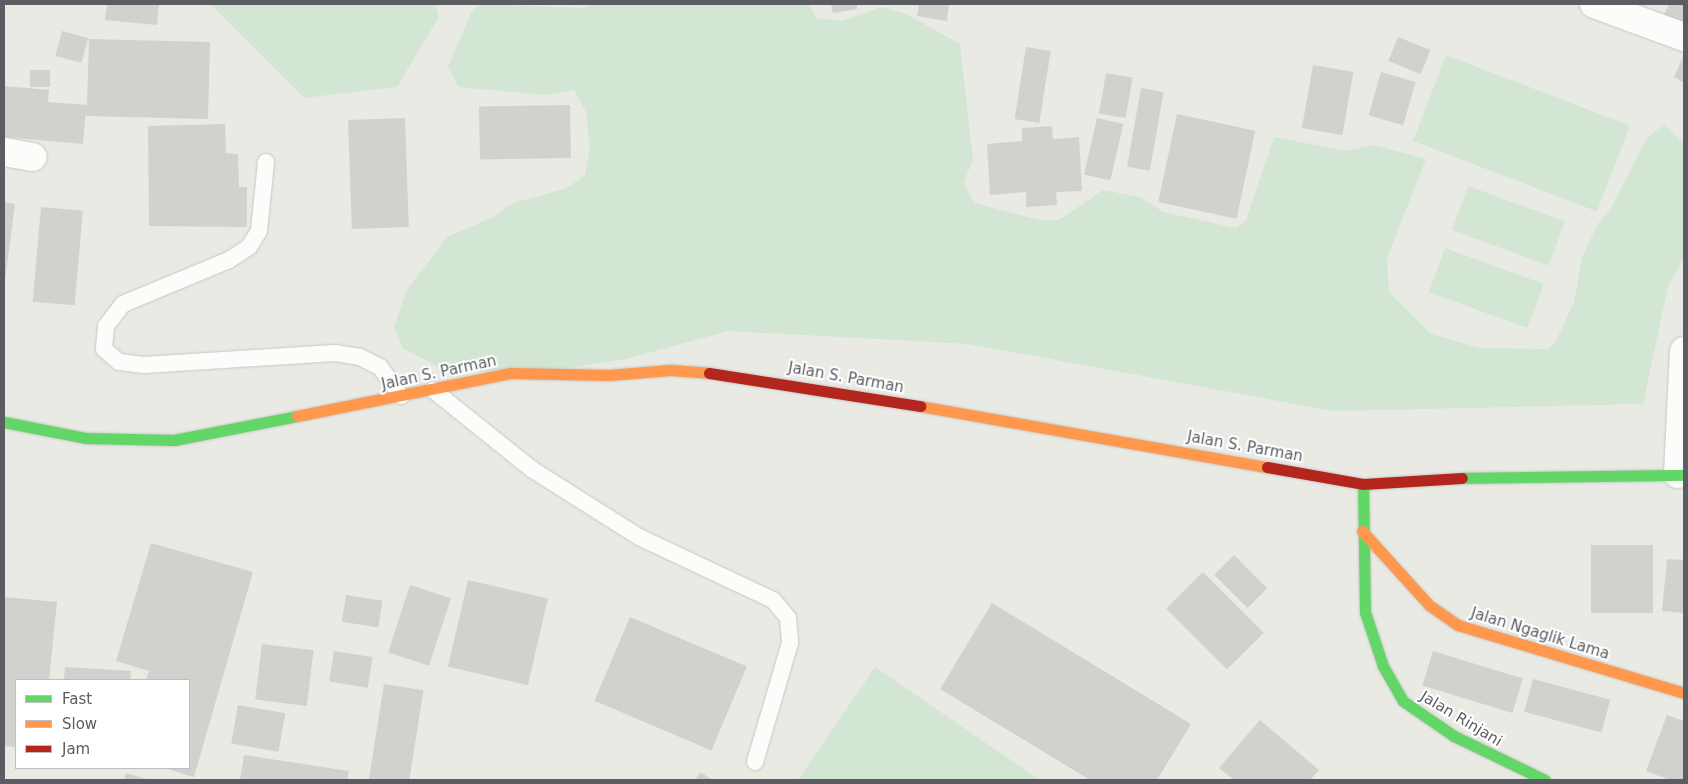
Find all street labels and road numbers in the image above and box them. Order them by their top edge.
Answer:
street label: Jalan S. Parman [380,352,498,394]
street label: Jalan S. Parman [787,359,905,397]
street label: Jalan S. Parman [1186,428,1304,466]
street label: Jalan Ngaglik Lama [1469,604,1611,664]
street label: Jalan Rinjani [1417,687,1505,751]

